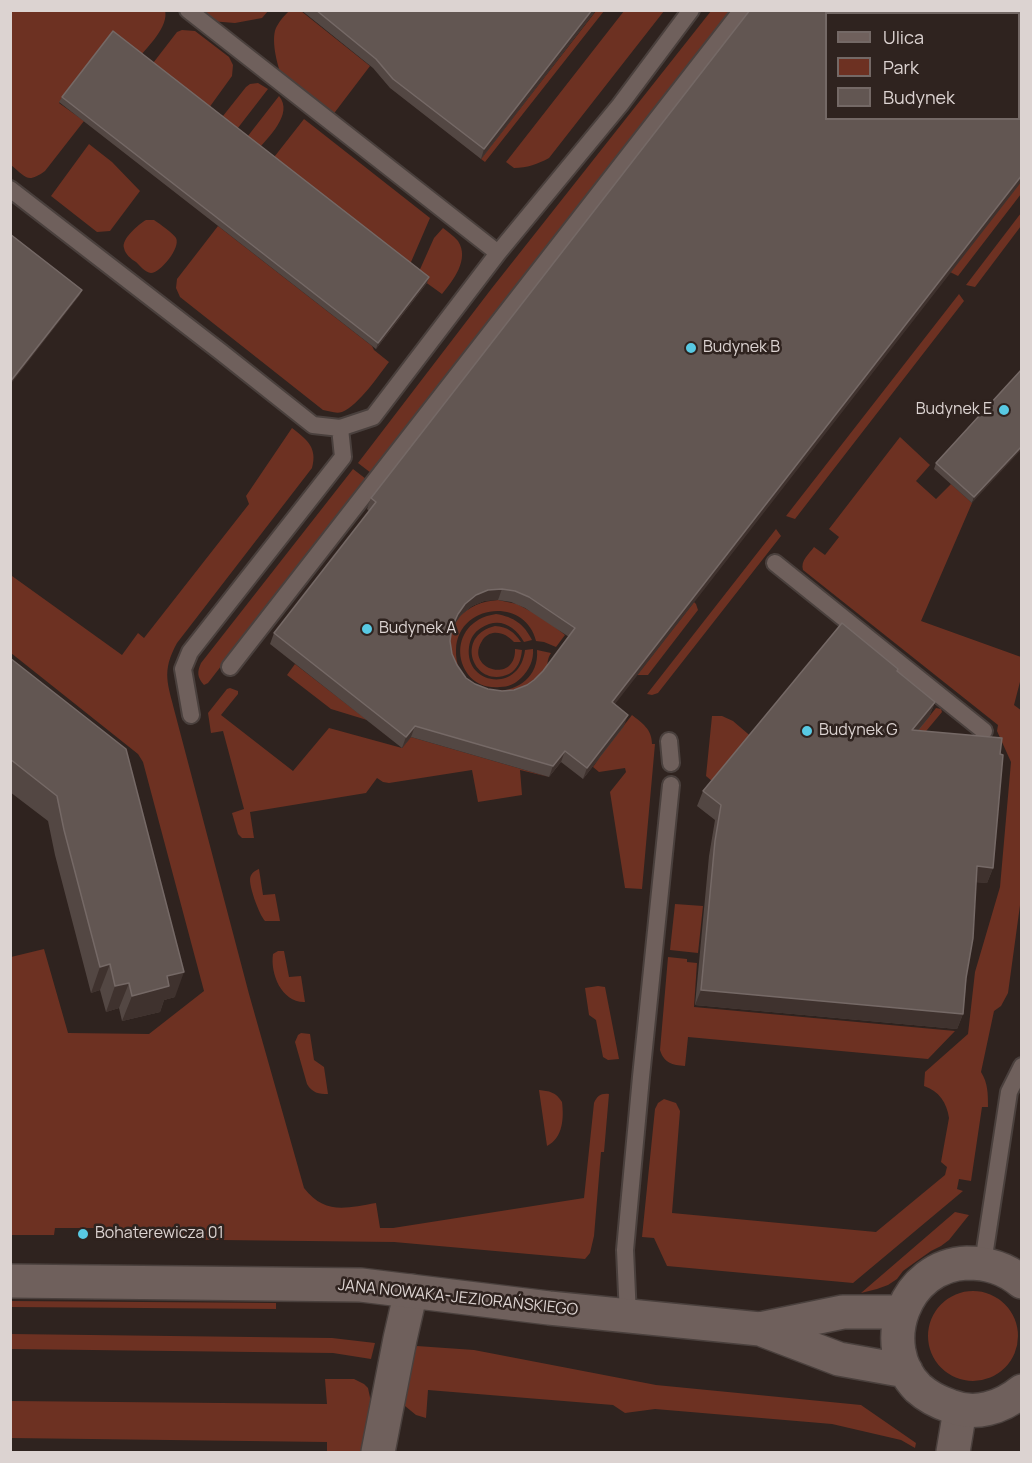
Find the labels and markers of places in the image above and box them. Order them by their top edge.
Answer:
place label: Budynek B [703,338,780,358]
marker: Budynek B [684,341,698,355]
place label: Budynek E [916,400,992,420]
marker: Budynek E [997,403,1011,417]
place label: Budynek A [379,619,456,639]
marker: Budynek A [360,622,374,636]
place label: Budynek G [819,721,897,741]
marker: Budynek G [800,724,814,738]
place label: Bohaterewicza 01 [95,1224,224,1244]
marker: Bohaterewicza 01 [76,1227,90,1241]

